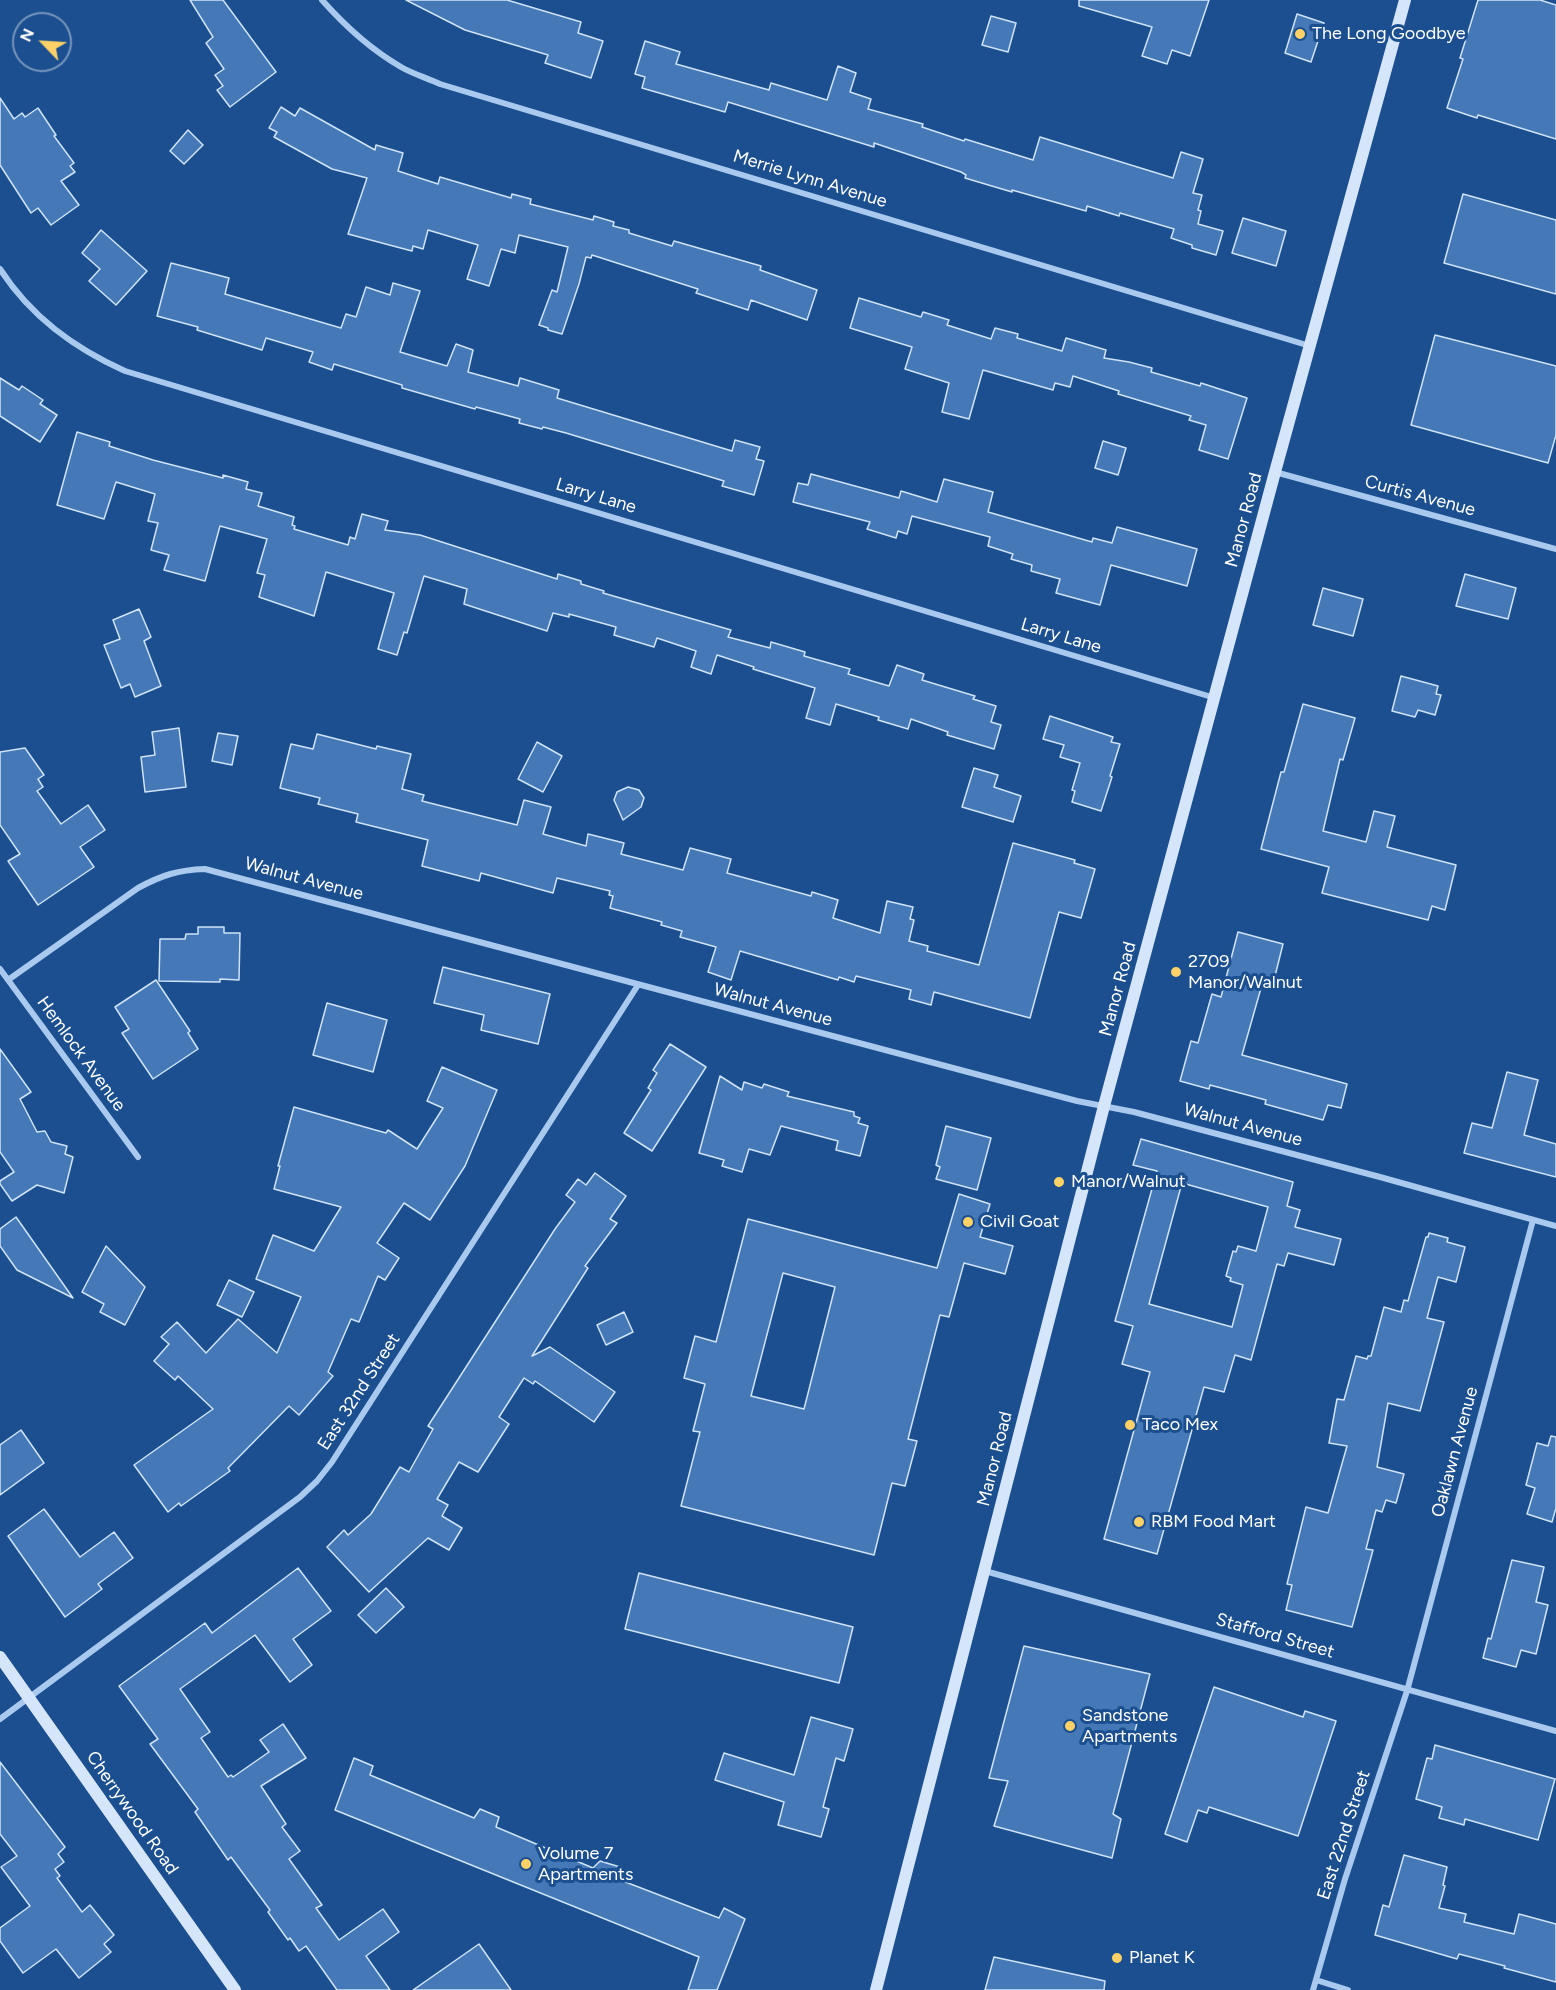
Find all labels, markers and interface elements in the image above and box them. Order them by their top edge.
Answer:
north arrow [12,12,72,72]
place label: The Long Goodbye [1312,23,1466,45]
text: N [16,25,38,45]
marker: The Long Goodbye [1293,27,1307,41]
street label: Merrie Lynn Avenue [730,145,890,213]
street label: Manor Road [1221,470,1267,570]
street label: Curtis Avenue [1362,471,1478,521]
street label: Larry Lane [553,474,639,518]
street label: Larry Lane [1018,614,1104,658]
street label: Walnut Avenue [242,853,366,905]
street label: Manor Road [1095,939,1141,1039]
place label: 2709 Manor/Walnut [1188,951,1303,994]
marker: 2709 Manor/Walnut [1169,965,1183,979]
street label: Walnut Avenue [711,979,835,1031]
street label: Hemlock Avenue [32,992,130,1116]
street label: Walnut Avenue [1181,1099,1305,1151]
place label: Manor/Walnut [1071,1171,1186,1193]
marker: Manor/Walnut [1052,1175,1066,1189]
place label: Civil Goat [980,1211,1059,1233]
marker: Civil Goat [961,1215,975,1229]
street label: East 32nd Street [313,1330,405,1454]
street label: Oaklawn Avenue [1427,1384,1483,1520]
street label: Manor Road [973,1409,1017,1509]
place label: Taco Mex [1142,1414,1218,1436]
marker: Taco Mex [1123,1418,1137,1432]
place label: RBM Food Mart [1151,1511,1276,1533]
marker: RBM Food Mart [1132,1515,1146,1529]
street label: Stafford Street [1213,1609,1337,1663]
place label: Sandstone Apartments [1082,1705,1177,1748]
marker: Sandstone Apartments [1063,1719,1077,1733]
street label: Cherrywood Road [81,1747,183,1879]
street label: East 22nd Street [1313,1767,1375,1903]
place label: Volume 7 Apartments [538,1843,633,1886]
marker: Volume 7 Apartments [519,1857,533,1871]
place label: Planet K [1129,1947,1195,1969]
marker: Planet K [1110,1951,1124,1965]

